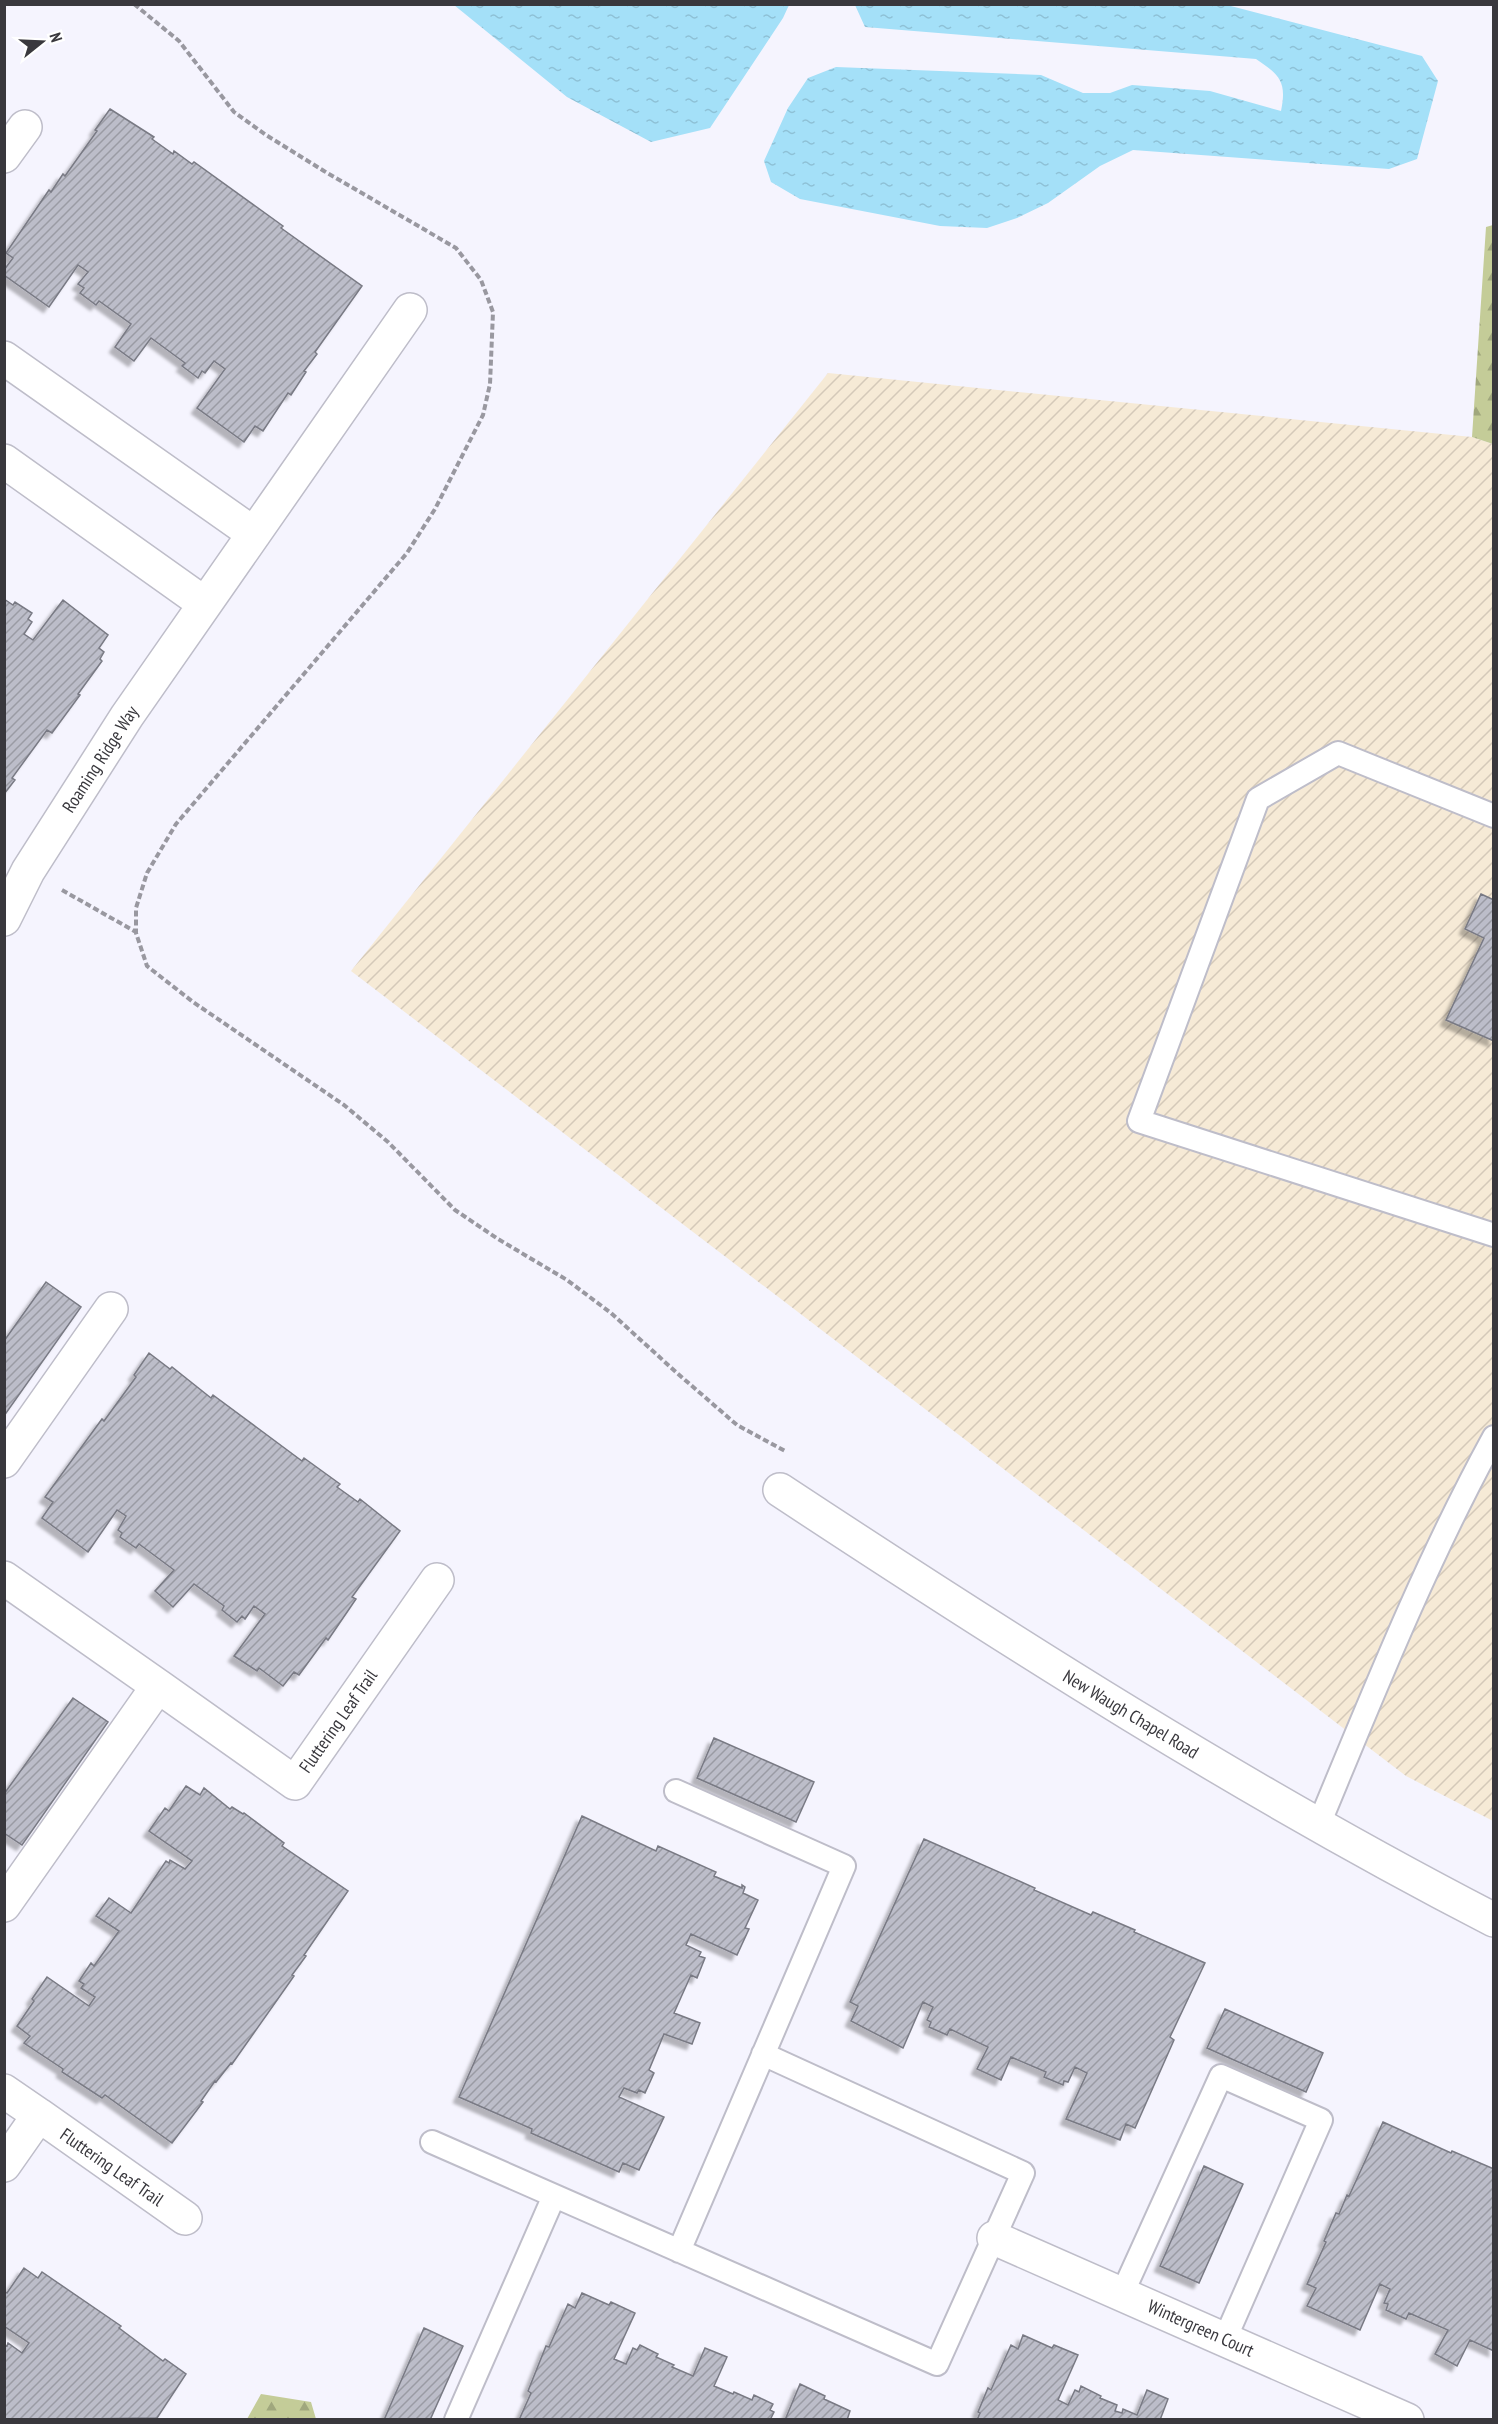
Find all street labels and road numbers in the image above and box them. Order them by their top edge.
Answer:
street label: Roaming Ridge Way [57,701,143,817]
street label: Fluttering Leaf Trail [294,1664,383,1777]
street label: New Waugh Chapel Road [1059,1664,1203,1764]
street label: Fluttering Leaf Trail [56,2123,169,2212]
street label: Wintergreen Court [1144,2294,1258,2362]

